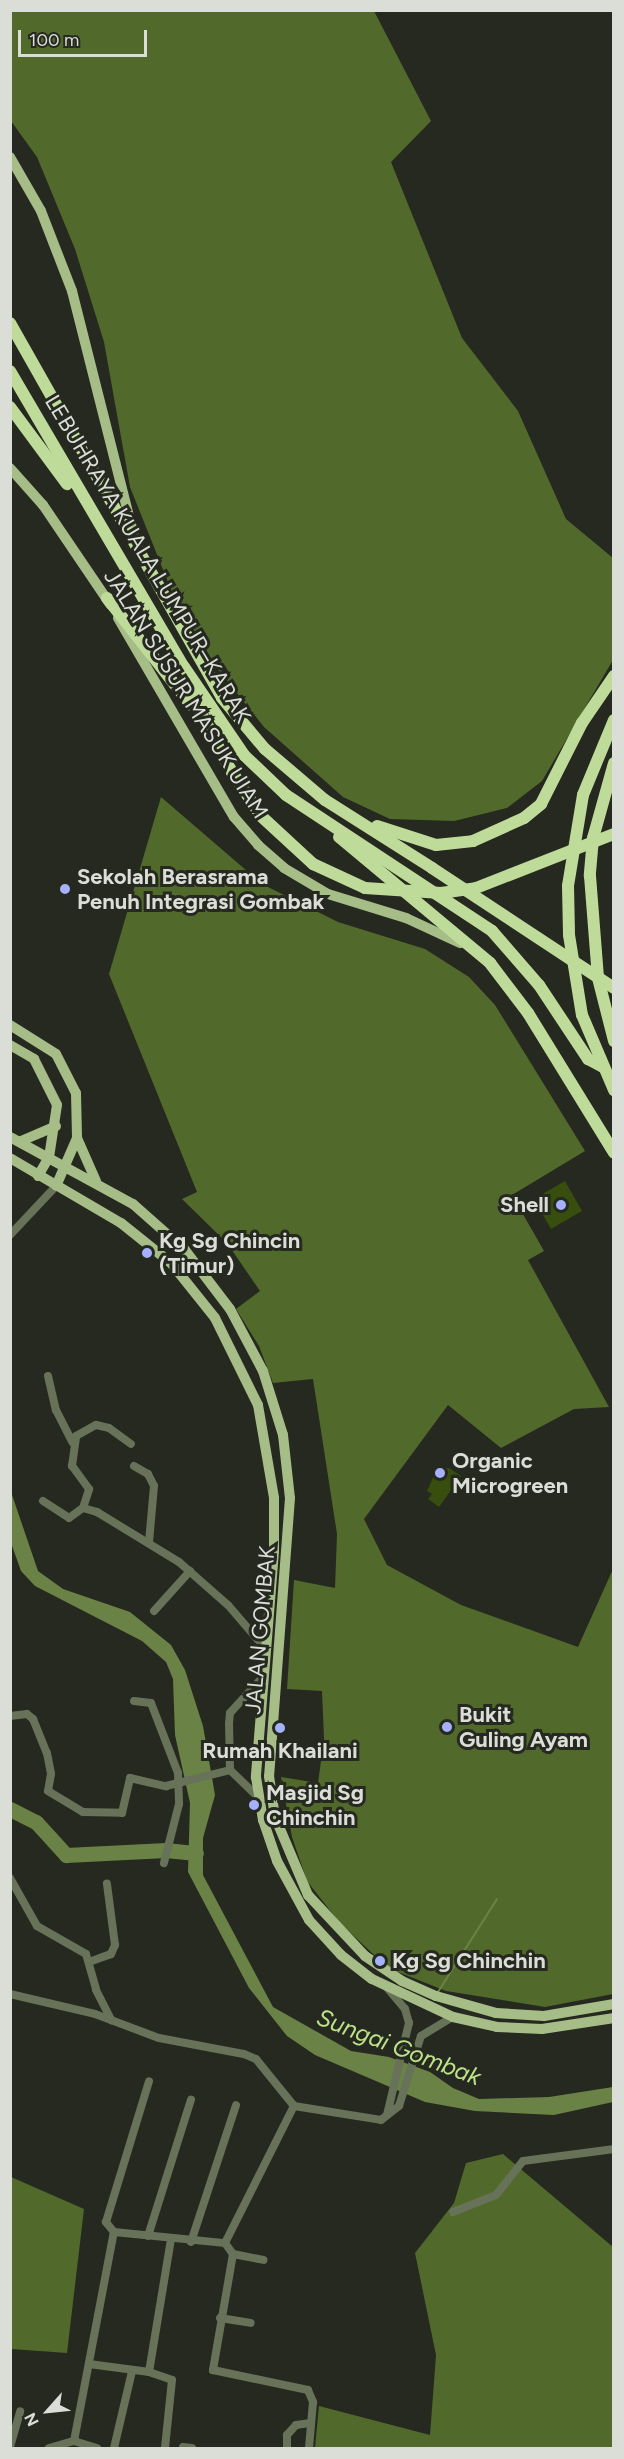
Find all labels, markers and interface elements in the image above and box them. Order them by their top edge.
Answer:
scale bar [21,18,150,56]
text: 100 m [29,29,79,51]
street label: LEBUHRAYA KUALA LUMPUR–KARAK [39,390,257,728]
street label: JALAN SUSUR MASUK UIAM [98,565,274,823]
place label: Sekolah Berasrama Penuh Integrasi Gombak [77,863,324,914]
marker: Sekolah Berasrama Penuh Integrasi Gombak [58,882,72,896]
place label: Shell [500,1192,549,1218]
marker: Shell [554,1198,568,1212]
place label: Kg Sg Chincin (Timur) [159,1227,300,1278]
marker: Kg Sg Chincin (Timur) [140,1246,154,1260]
place label: Organic Microgreen [452,1447,568,1498]
marker: Organic Microgreen [433,1466,447,1480]
street label: JALAN GOMBAK [239,1545,281,1715]
place label: Bukit Guling Ayam [459,1701,588,1753]
marker: Bukit Guling Ayam [440,1720,454,1734]
marker: Rumah Khailani [273,1721,287,1735]
place label: Rumah Khailani [202,1738,358,1764]
place label: Masjid Sg Chinchin [266,1779,364,1831]
marker: Masjid Sg Chinchin [247,1798,261,1812]
place label: Kg Sg Chinchin [392,1948,546,1974]
marker: Kg Sg Chinchin [373,1954,387,1968]
water label: Sungai Gombak [313,2002,485,2092]
north arrow [18,2381,78,2441]
text: N [20,2410,43,2429]

